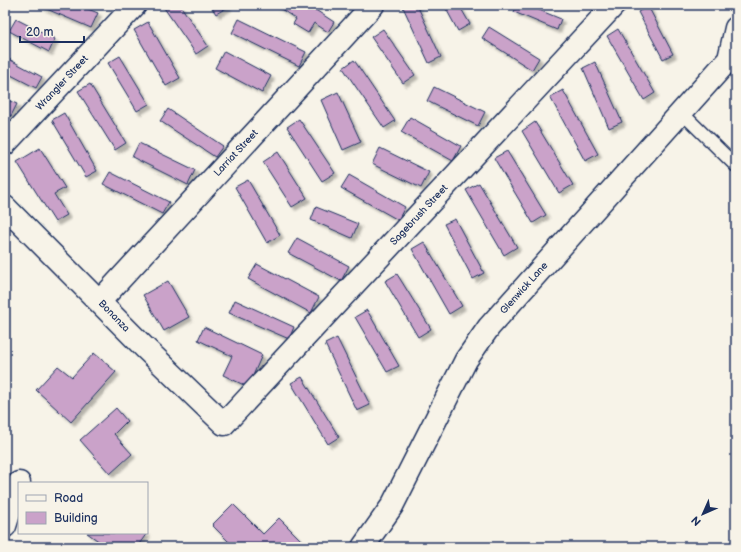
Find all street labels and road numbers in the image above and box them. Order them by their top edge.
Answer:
street label: Wrangler Street [33,53,91,113]
street label: Larriat Street [211,127,261,179]
street label: Sagebrush Street [388,182,450,248]
street label: Glenwick Lane [498,259,551,316]
street label: Bonanza [96,298,132,335]

